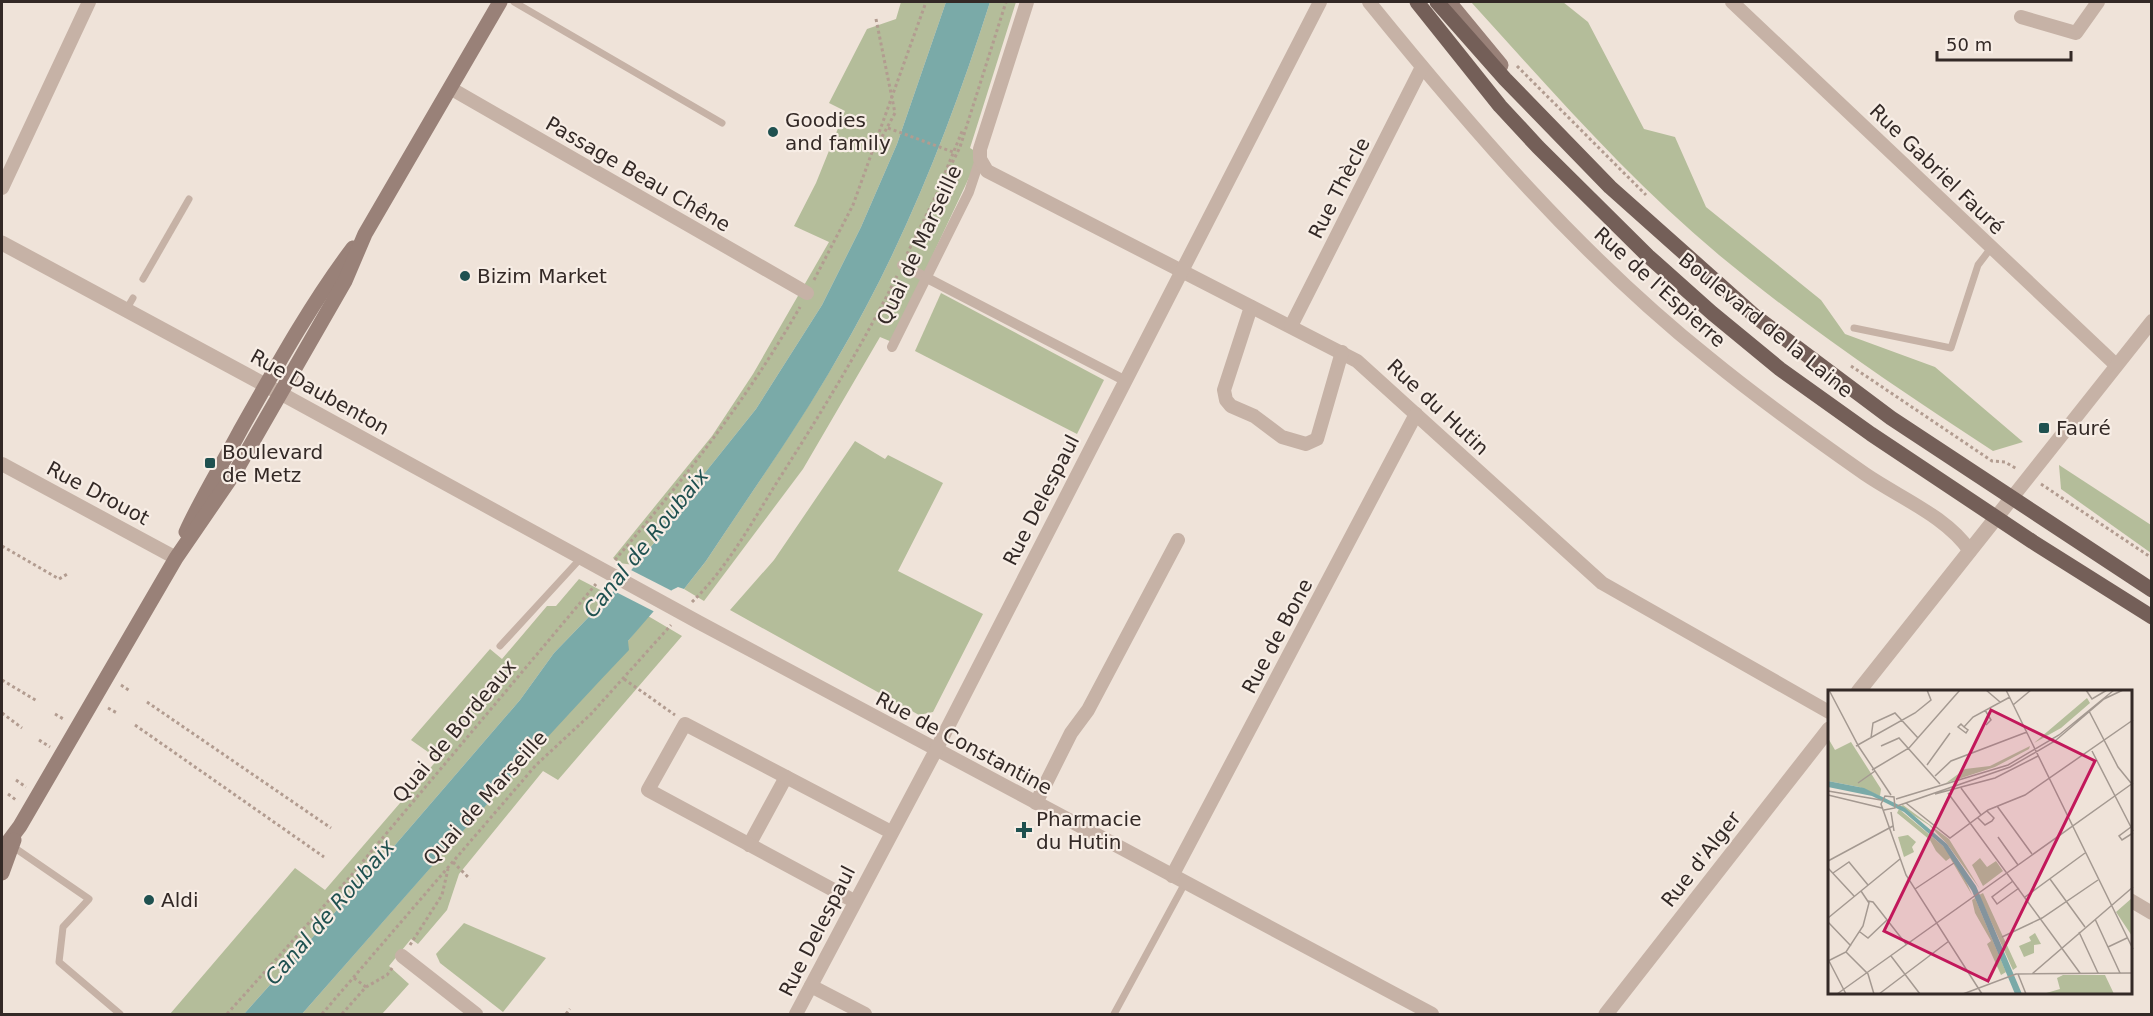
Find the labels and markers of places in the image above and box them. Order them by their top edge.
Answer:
place label: Goodies and family [785,108,891,155]
marker: Goodies and family [766,125,780,139]
place label: Bizim Market [477,264,607,288]
marker: Bizim Market [458,269,472,283]
place label: Fauré [2056,416,2111,440]
marker: Fauré [2037,421,2051,435]
place label: Boulevard de Metz [222,440,323,487]
marker: Boulevard de Metz [203,456,217,470]
place label: Pharmacie du Hutin [1036,807,1141,854]
marker: Pharmacie du Hutin [1017,823,1031,837]
place label: Aldi [161,888,199,912]
marker: Aldi [142,893,156,907]

